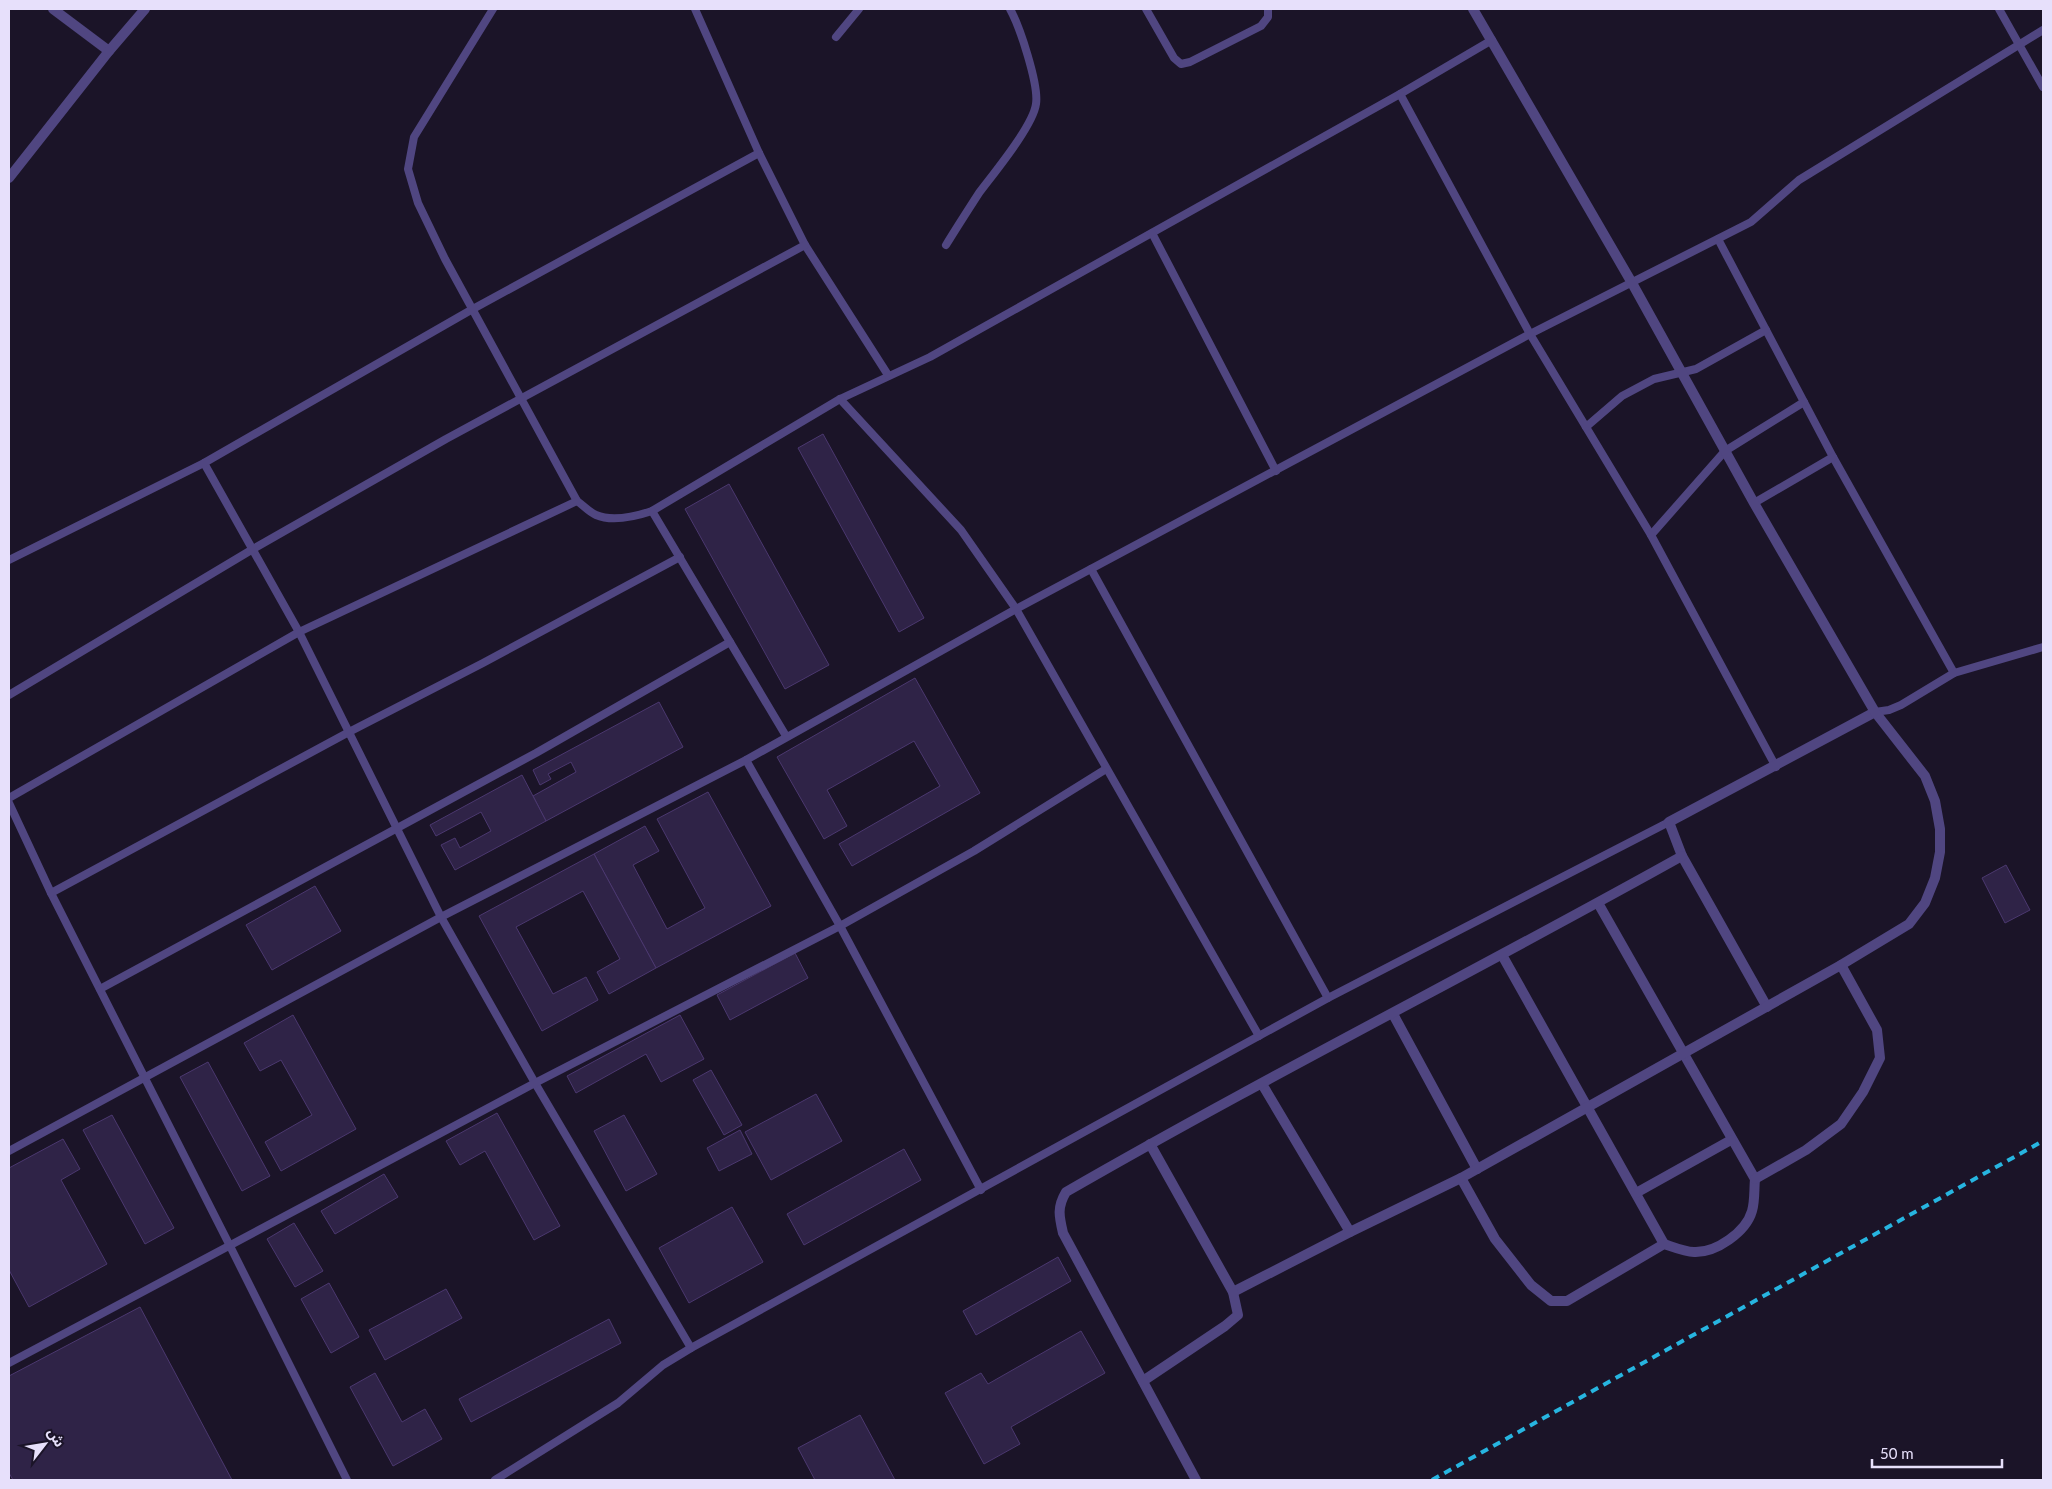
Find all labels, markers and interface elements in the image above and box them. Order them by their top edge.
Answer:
north arrow [20,1419,70,1469]
text: ش [44,1424,69,1450]
scale bar [1872,1436,2002,1468]
text: 50 m [1880,1444,1914,1462]

